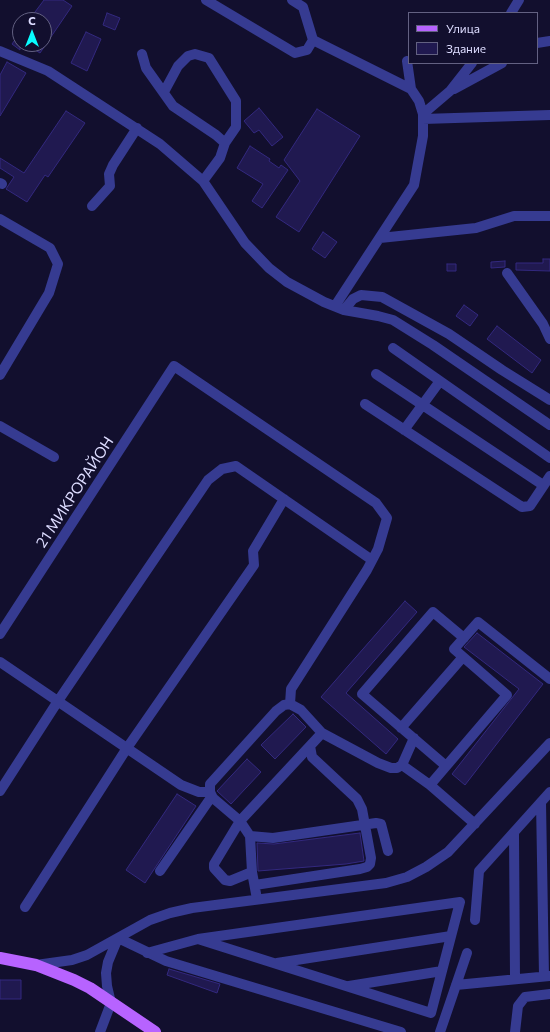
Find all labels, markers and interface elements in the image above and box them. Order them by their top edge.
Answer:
north arrow [12,12,52,52]
legend [408,12,538,64]
text: С [28,14,36,27]
text: Улица [446,21,480,35]
text: Здание [446,41,486,55]
street label: 21 МИКРОРАЙОН [32,433,118,551]

